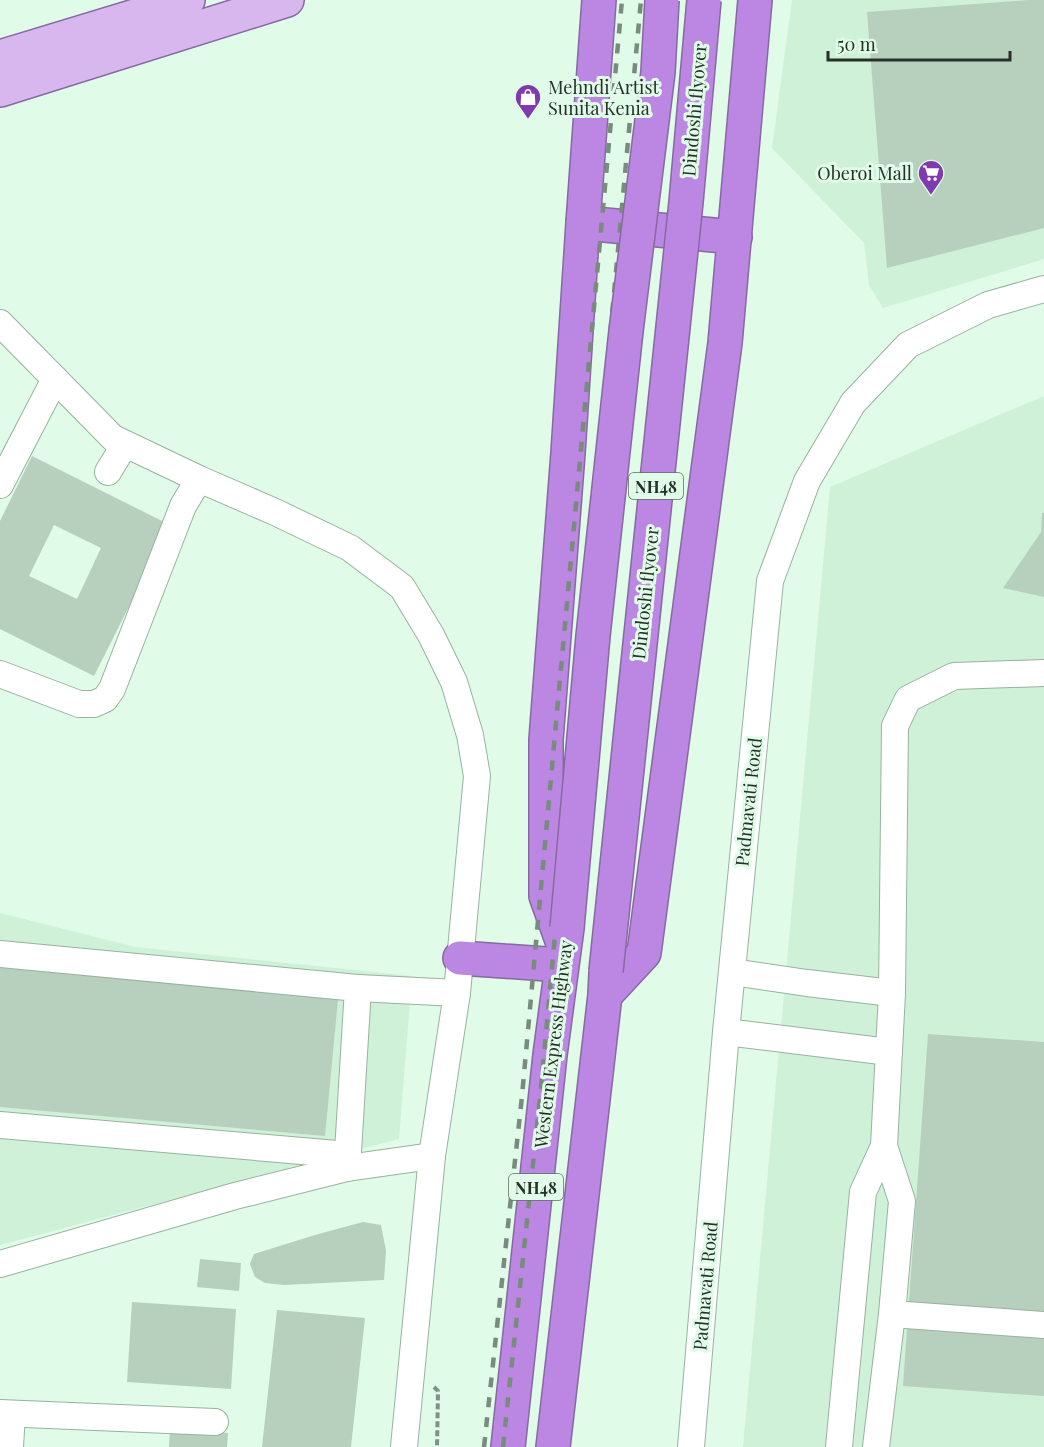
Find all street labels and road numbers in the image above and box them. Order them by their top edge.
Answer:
street label: Dindoshi flyover [676,43,712,177]
road number: NH48 [629,473,683,499]
street label: Dindoshi flyover [626,525,664,661]
street label: Padmavati Road [729,736,767,868]
street label: Western Express Highway [528,939,578,1150]
road number: NH48 [509,1174,563,1200]
street label: Padmavati Road [687,1220,723,1352]

